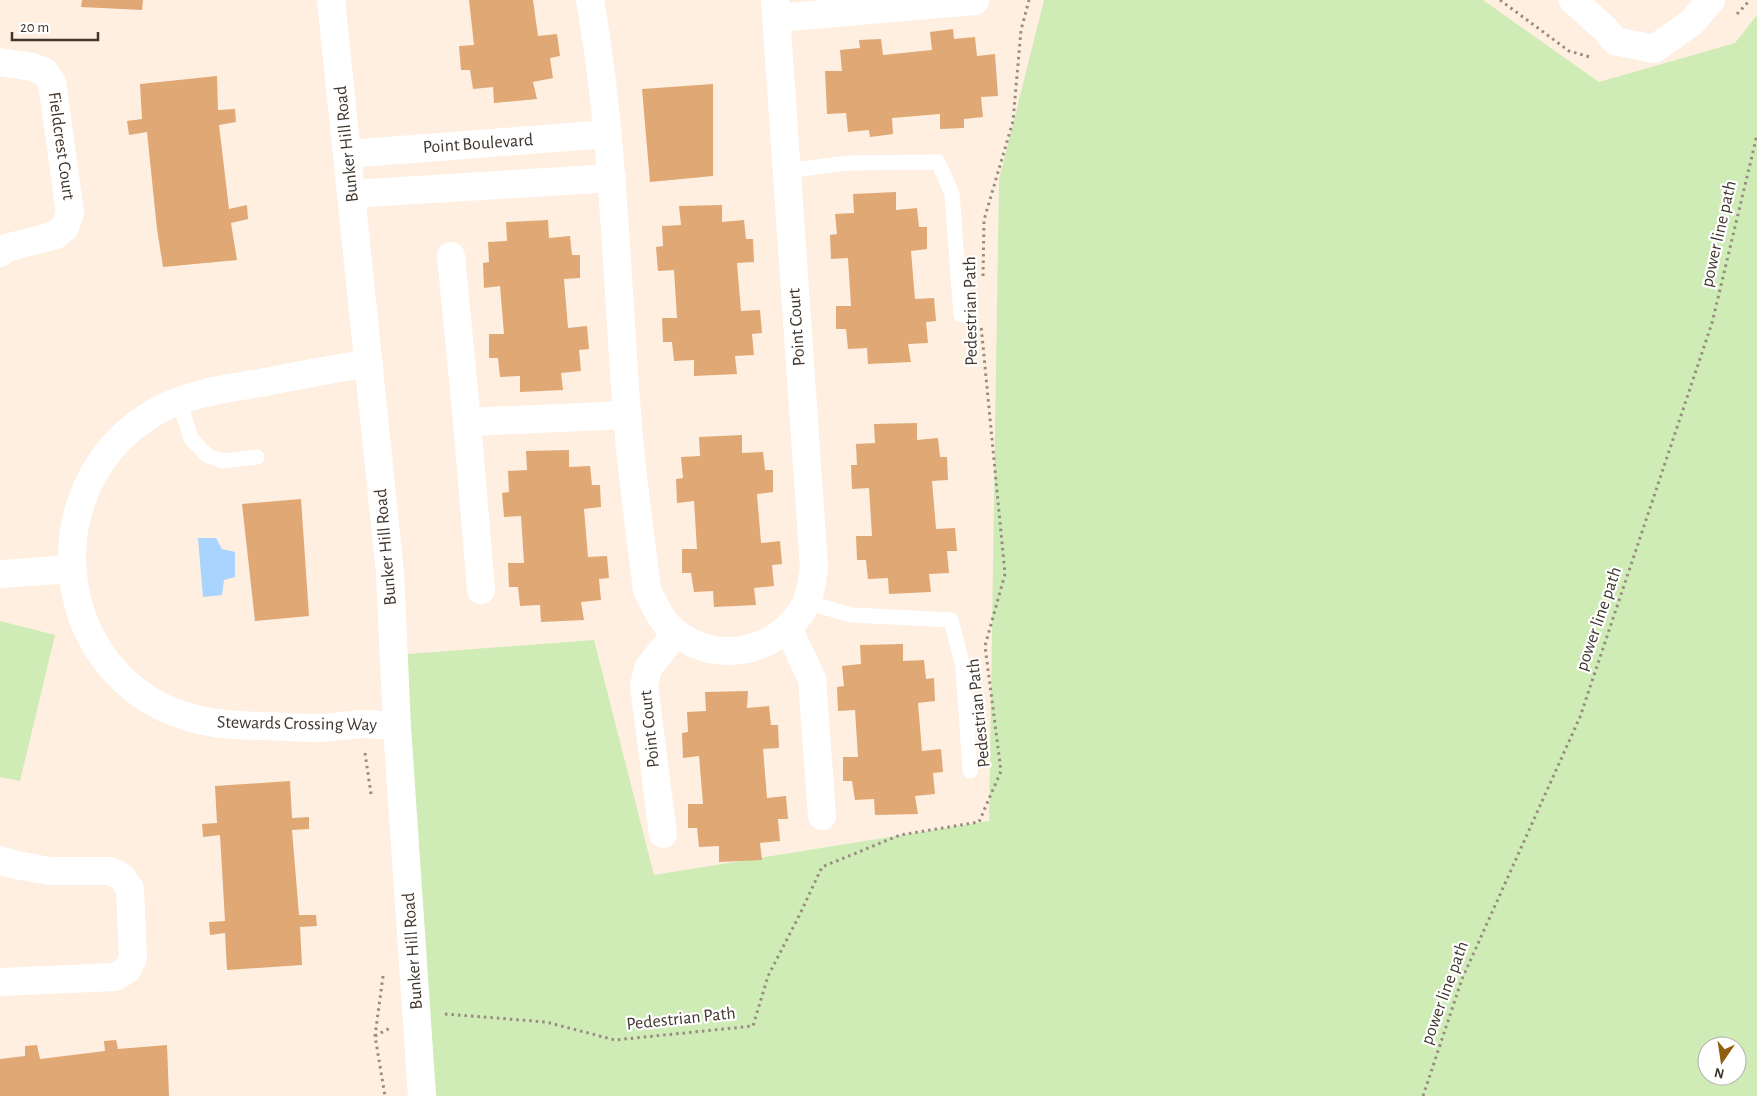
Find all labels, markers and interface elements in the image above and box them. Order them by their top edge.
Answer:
scale bar [12,10,99,42]
text: 20 m [20,20,49,35]
street label: Bunker Hill Road [332,85,362,203]
street label: Fieldcrest Court [45,91,78,201]
street label: Point Boulevard [422,131,534,157]
street label: power line path [1698,179,1740,289]
street label: Pedestrian Path [961,256,981,366]
street label: Point Court [785,287,809,367]
street label: Bunker Hill Road [372,488,400,606]
street label: power line path [1573,565,1625,673]
street label: Pedestrian Path [964,657,994,769]
street label: Point Court [637,689,663,769]
street label: Stewards Crossing Way [217,714,378,734]
street label: Bunker Hill Road [400,892,426,1010]
street label: power line path [1418,939,1472,1047]
street label: Pedestrian Path [625,1004,737,1034]
north arrow [1697,1036,1747,1086]
text: N [1713,1065,1726,1081]

